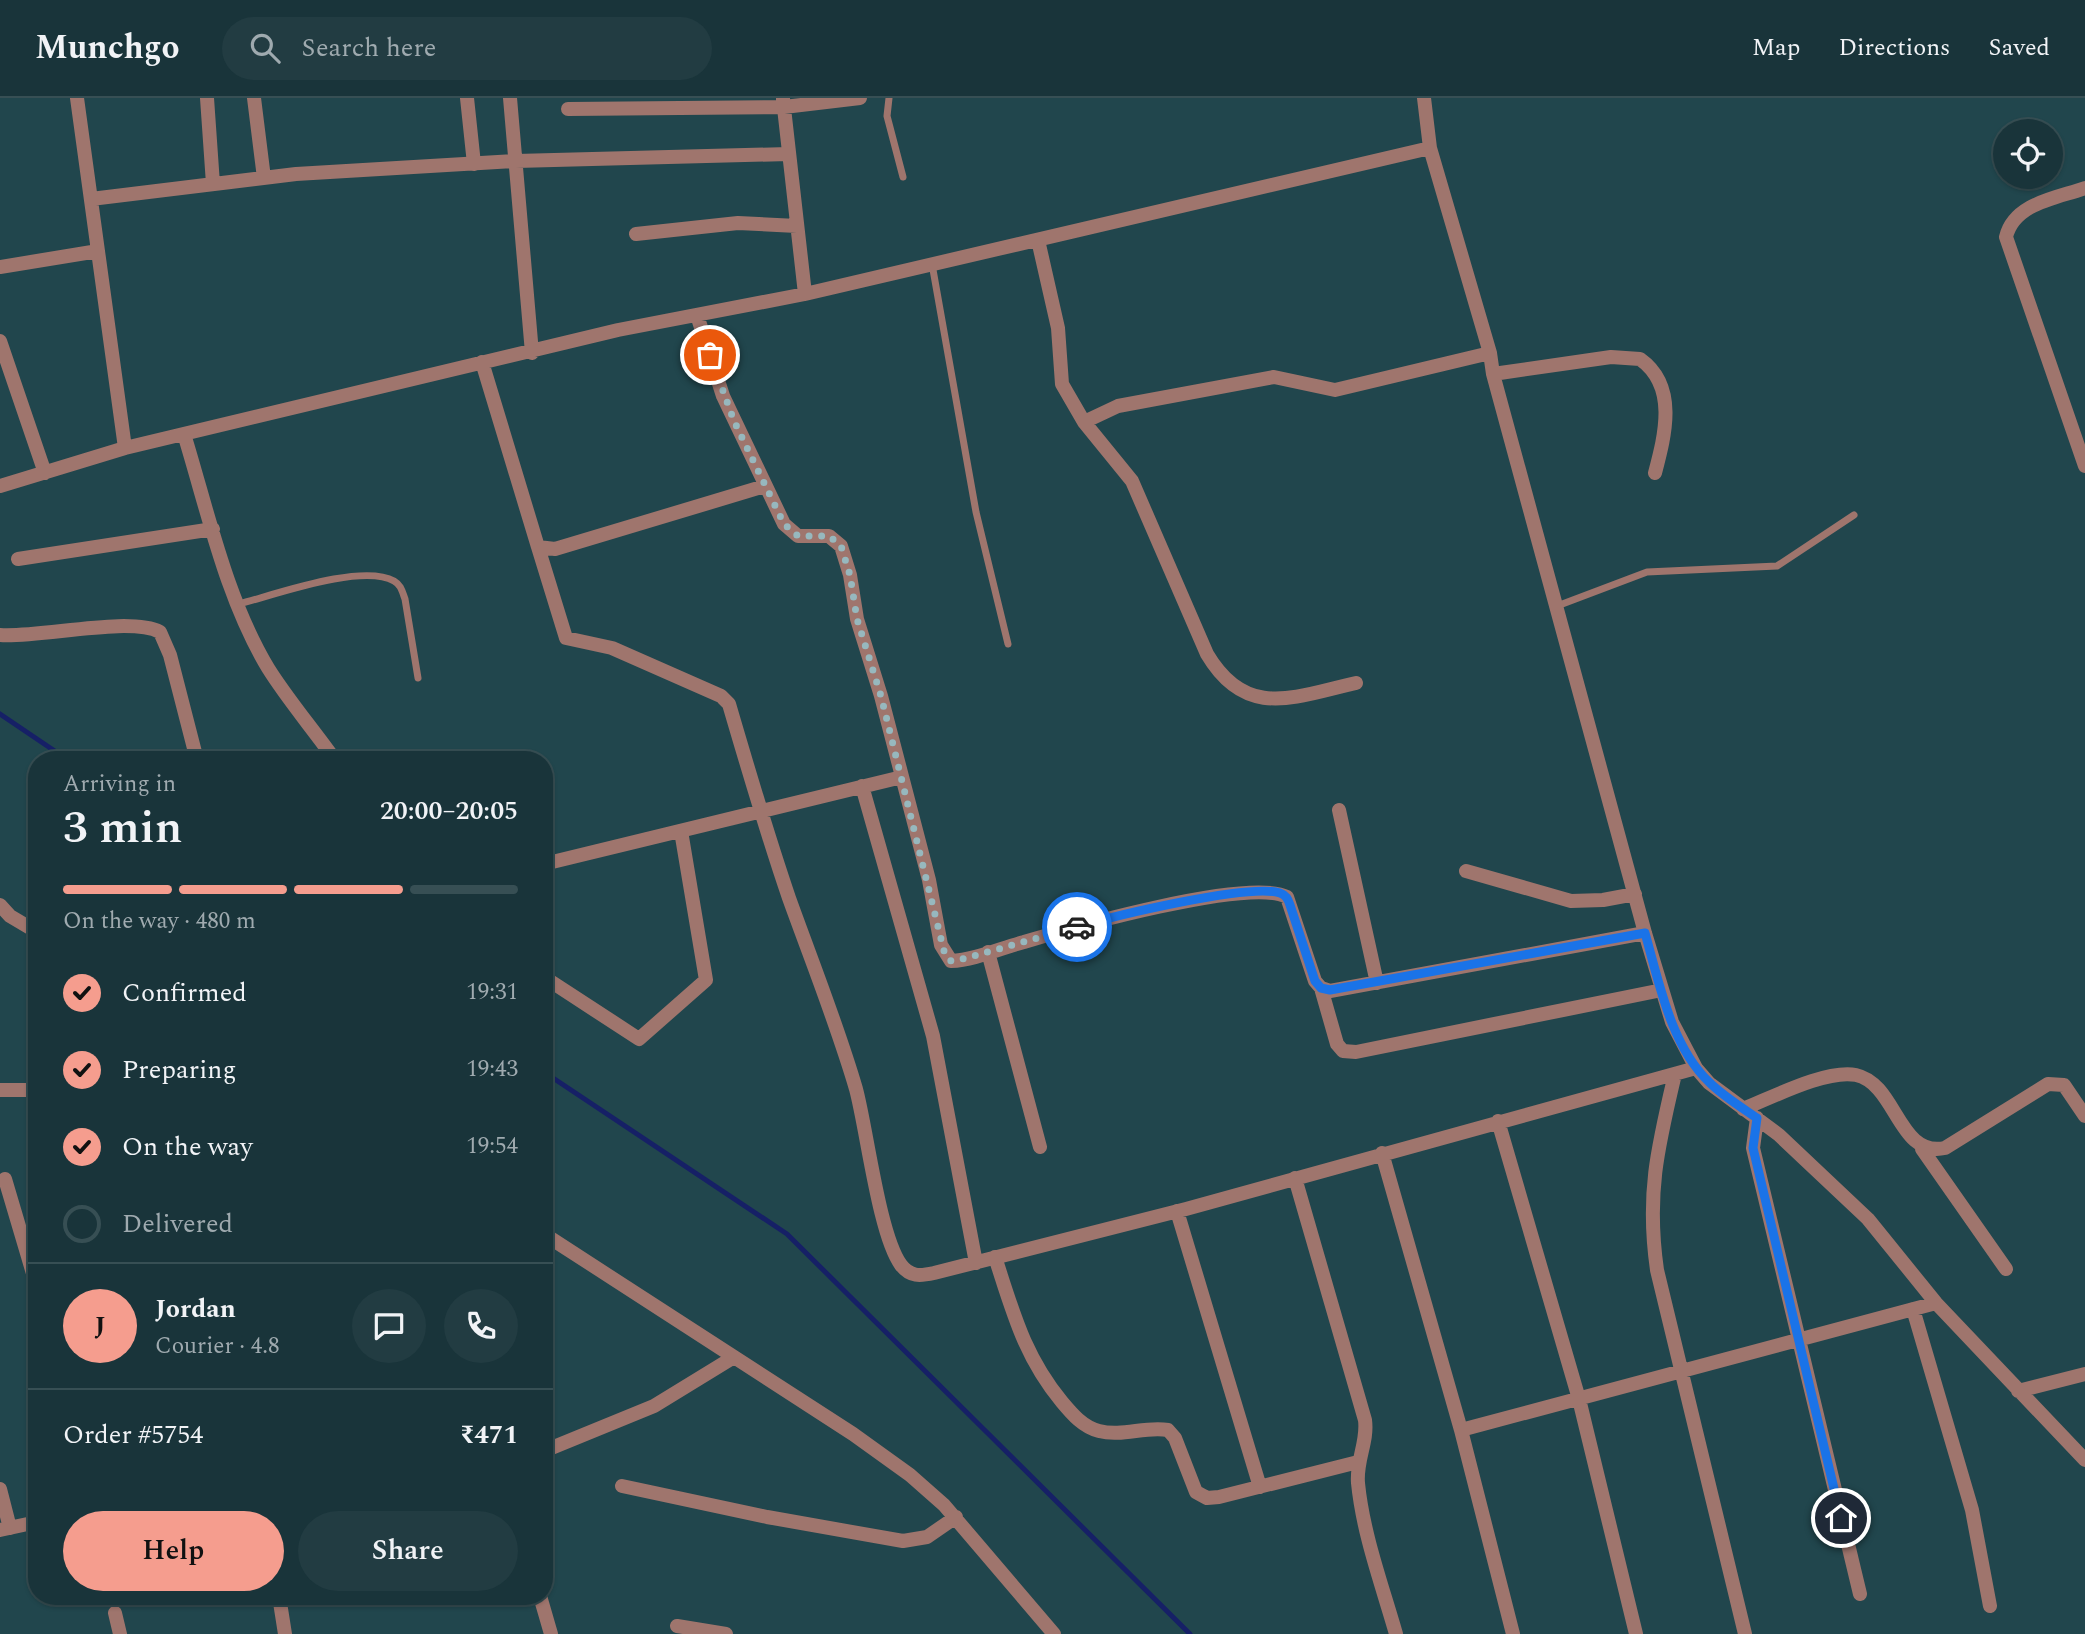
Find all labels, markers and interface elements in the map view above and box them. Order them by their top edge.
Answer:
search box [222,17,712,80]
text: Munchgo [35,23,180,73]
text: Search here [302,28,436,68]
icon: search [246,29,284,67]
text: Map [1752,30,1800,66]
text: Directions [1838,30,1950,66]
text: Saved [1988,30,2050,66]
map controls [1993,119,2063,189]
button: locate [1993,119,2063,189]
pin [680,325,740,385]
icon: bag [691,336,729,374]
text: Arriving in [63,767,176,802]
text: 20:00–20:05 [380,791,518,831]
text: 3 min [63,793,182,863]
courier [1042,892,1112,962]
text: On the way · 480 m [63,904,256,939]
icon: car [1058,908,1096,946]
text: Confirmed [122,973,247,1013]
icon: check [63,974,101,1012]
text: 19:31 [466,975,518,1010]
text: Preparing [122,1050,236,1090]
icon: check [63,1051,101,1089]
text: 19:43 [466,1052,518,1087]
text: On the way [122,1127,253,1167]
icon: check [63,1128,101,1166]
text: 19:54 [466,1129,518,1164]
text: Delivered [122,1204,233,1244]
text: Jordan [155,1289,236,1329]
button: chat [352,1289,426,1363]
button: phone [444,1289,518,1363]
text: J [94,1306,106,1346]
text: Courier · 4.8 [155,1329,280,1364]
text: Order #5754 [63,1415,203,1455]
text: ₹471 [460,1415,518,1455]
pin [1811,1488,1871,1548]
icon: home [1822,1499,1860,1537]
button: Help [63,1511,284,1591]
button: Share [298,1511,518,1591]

